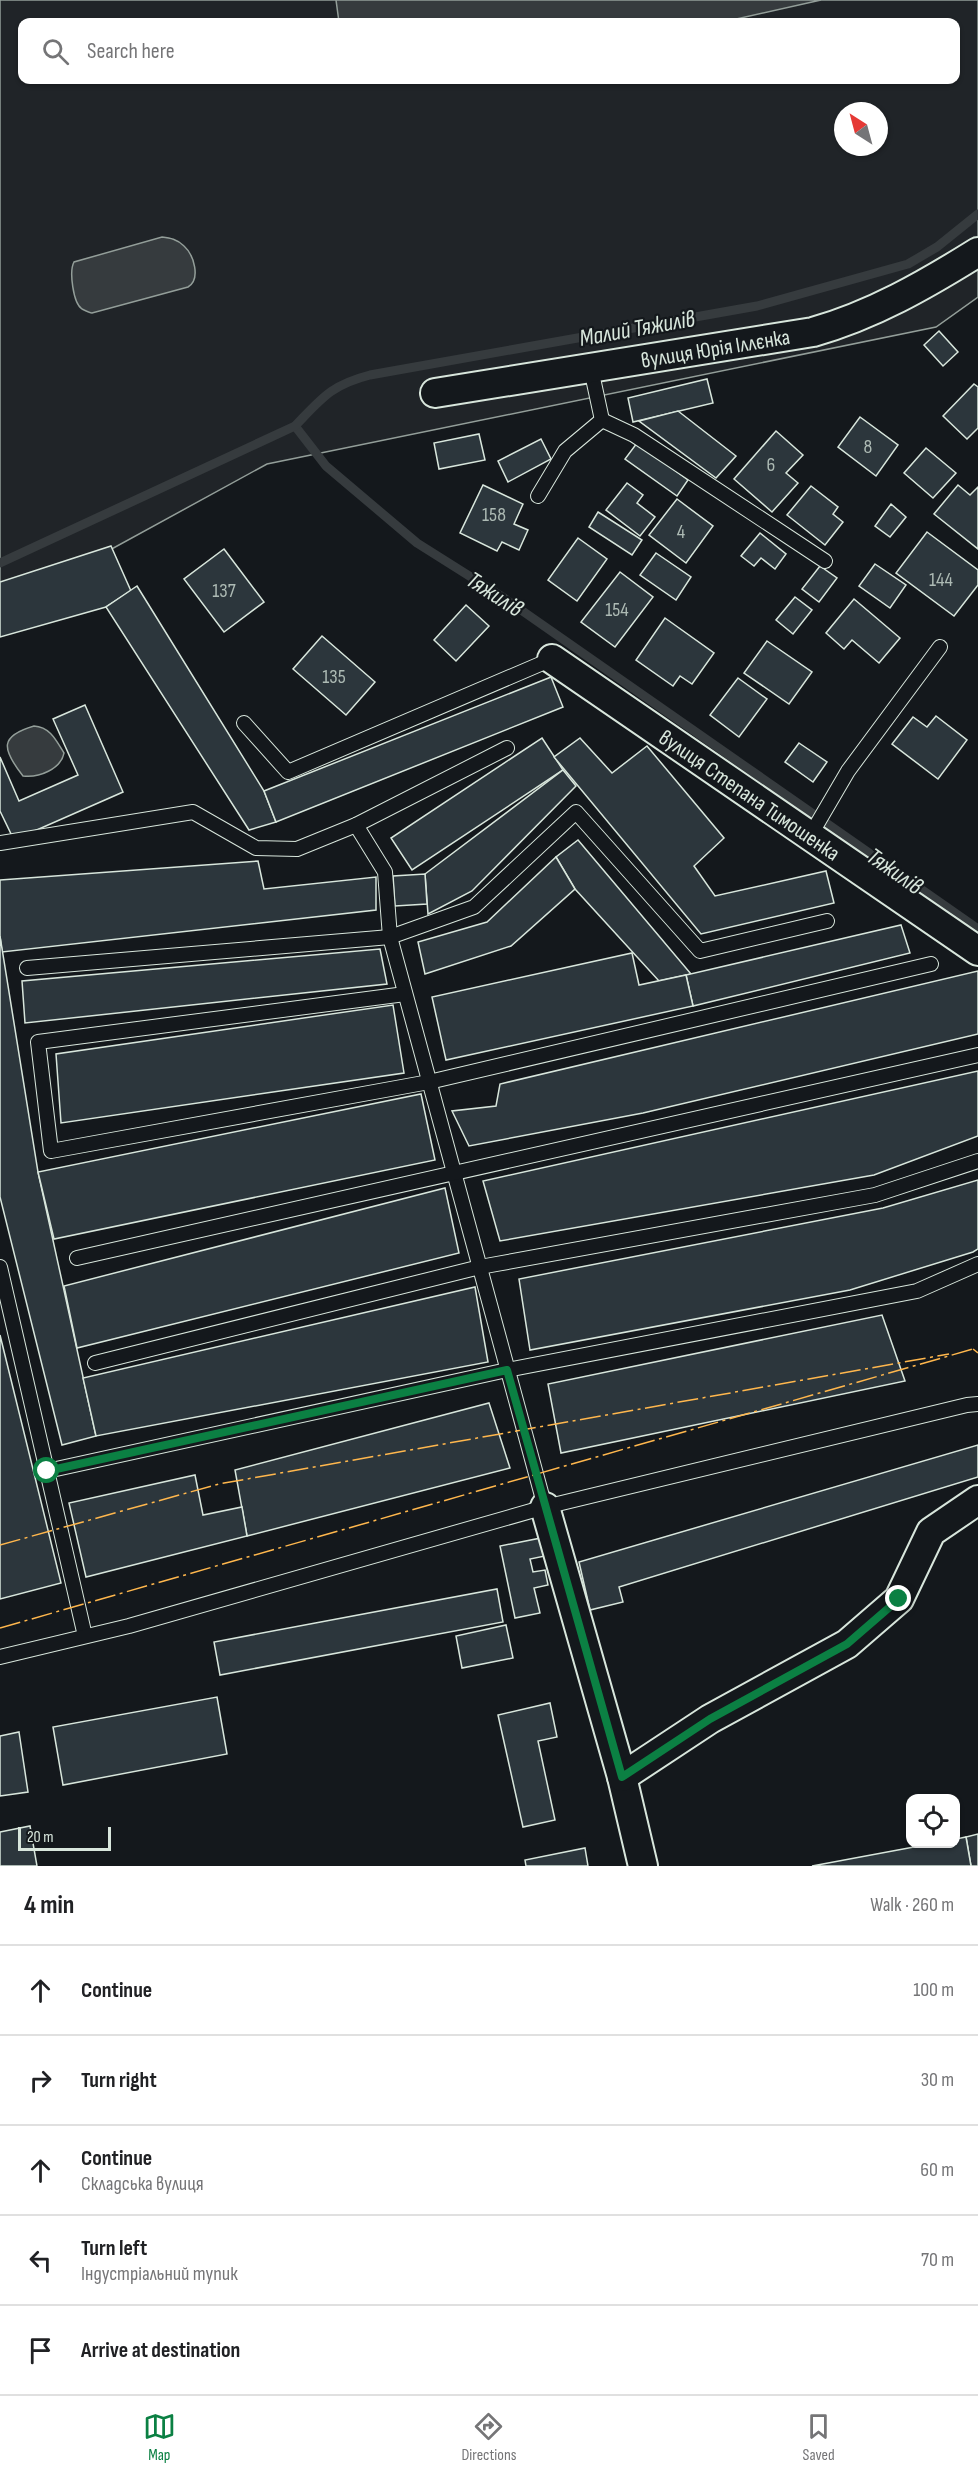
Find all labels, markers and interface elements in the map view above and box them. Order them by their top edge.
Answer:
search box [18,18,960,84]
icon: search [39,35,72,68]
text: Search here [87,38,174,65]
north arrow [834,102,888,156]
water label: Малий Тяжилів [577,304,698,353]
street label: вулиця Юрія Іллєнка [639,324,792,375]
house number: 8 [864,435,872,459]
house number: 6 [767,453,775,477]
house number: 158 [482,503,506,527]
house number: 4 [677,520,685,544]
water label: Тяжилів [461,565,529,624]
house number: 144 [929,568,953,592]
house number: 137 [212,579,236,603]
house number: 154 [605,598,629,622]
house number: 135 [322,665,346,689]
street label: вулиця Степана Тимошенка [653,724,845,867]
water label: Тяжилів [861,842,929,901]
route start [33,1457,59,1483]
route end [885,1585,911,1611]
map controls [906,1794,960,1848]
button: locate [906,1794,960,1848]
scale bar [18,1824,111,1852]
text: 20 m [27,1828,54,1847]
text: 4 min [24,1890,74,1921]
text: Walk · 260 m [870,1893,954,1917]
icon: ahead [24,1974,57,2007]
text: Continue [81,1977,152,2004]
text: 100 m [913,1978,954,2002]
icon: right [24,2064,57,2097]
text: Turn right [81,2067,157,2094]
text: 30 m [921,2068,954,2092]
text: Continue [81,2145,152,2172]
icon: ahead [24,2154,57,2187]
text: 60 m [920,2158,954,2182]
text: Складська вулиця [81,2172,204,2196]
text: Turn left [81,2235,147,2262]
icon: left [24,2244,57,2277]
text: 70 m [921,2248,954,2272]
text: Індустріальний тупик [81,2262,238,2286]
icon: arrive [24,2334,57,2367]
text: Arrive at destination [81,2337,240,2364]
tab: Map [143,2410,176,2465]
tab: Directions [461,2410,517,2465]
tab: Saved [802,2410,835,2465]

